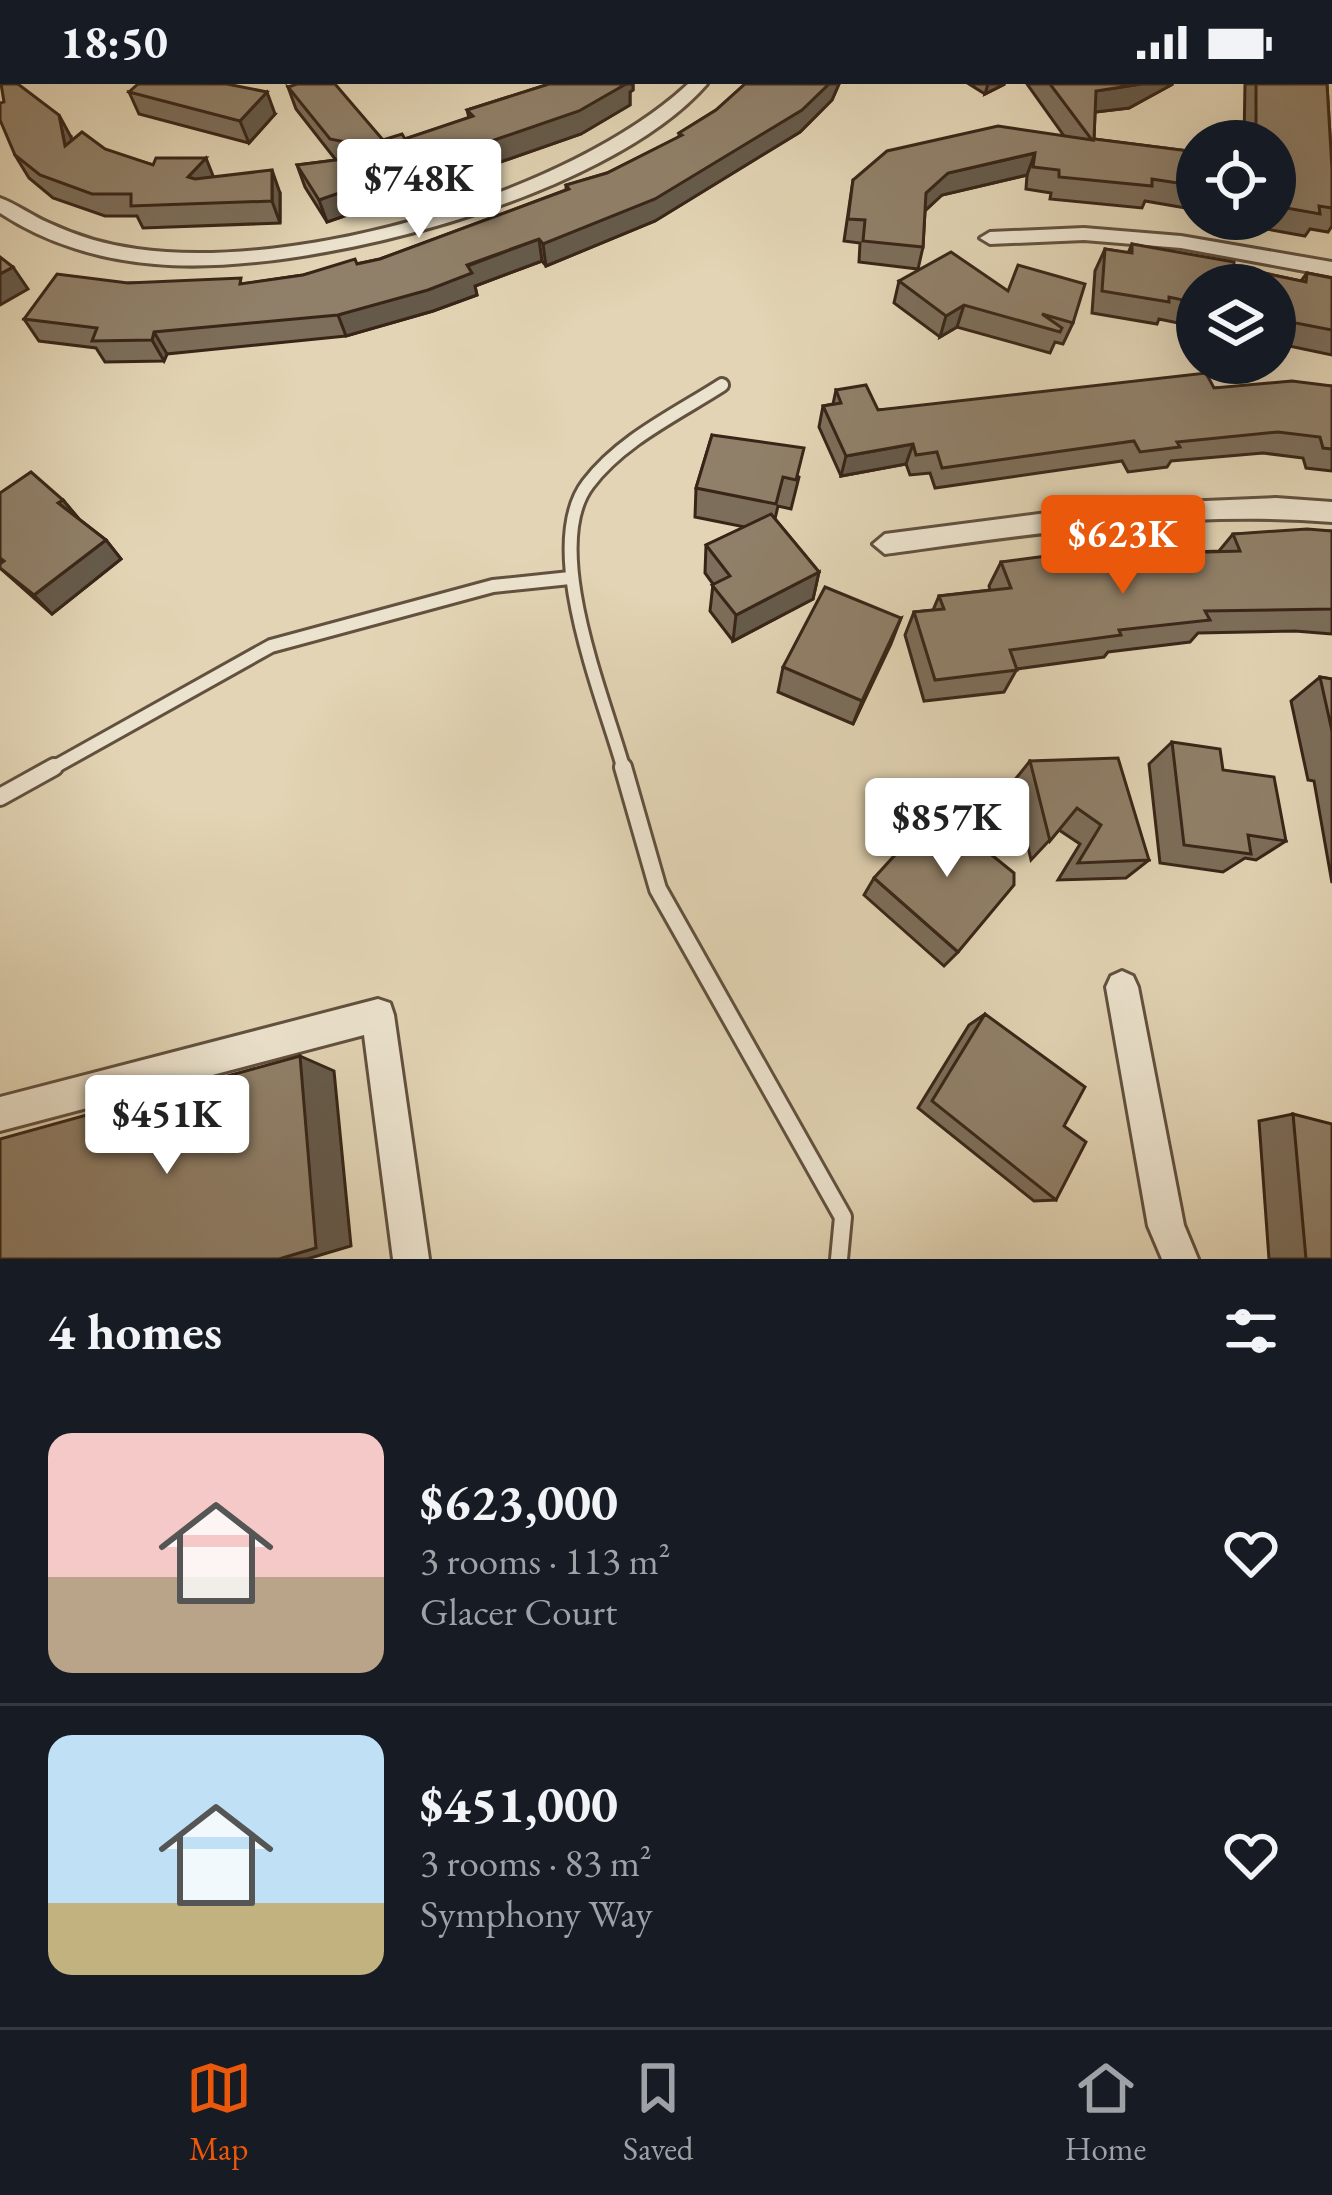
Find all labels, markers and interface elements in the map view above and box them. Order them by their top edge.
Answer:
text: 18:50 [60,13,168,71]
map controls [1176,120,1296,384]
button: locate [1176,120,1296,240]
pin: $748K [335,139,503,241]
text: $748K [364,152,474,203]
button: layers [1176,264,1296,384]
pin: $623K [1039,495,1207,597]
text: $623K [1068,508,1178,559]
pin: $857K [863,778,1031,880]
text: $857K [892,791,1002,842]
pin: $451K [83,1075,251,1177]
text: $451K [112,1088,222,1139]
text: 4 homes [48,1298,222,1364]
icon: filters [1218,1298,1284,1364]
text: $623,000 [420,1469,618,1535]
icon: home [144,1481,288,1625]
icon: heart [1218,1520,1284,1586]
text: 3 rooms · 113 m² [420,1535,671,1586]
text: Glacer Court [420,1586,617,1637]
text: $451,000 [420,1771,618,1837]
icon: home [144,1783,288,1927]
icon: heart [1218,1822,1284,1888]
text: 3 rooms · 83 m² [420,1837,652,1888]
text: Symphony Way [420,1888,653,1939]
tab: Map [186,2055,252,2170]
tab: Saved [623,2055,694,2170]
tab: Home [1065,2055,1146,2170]

